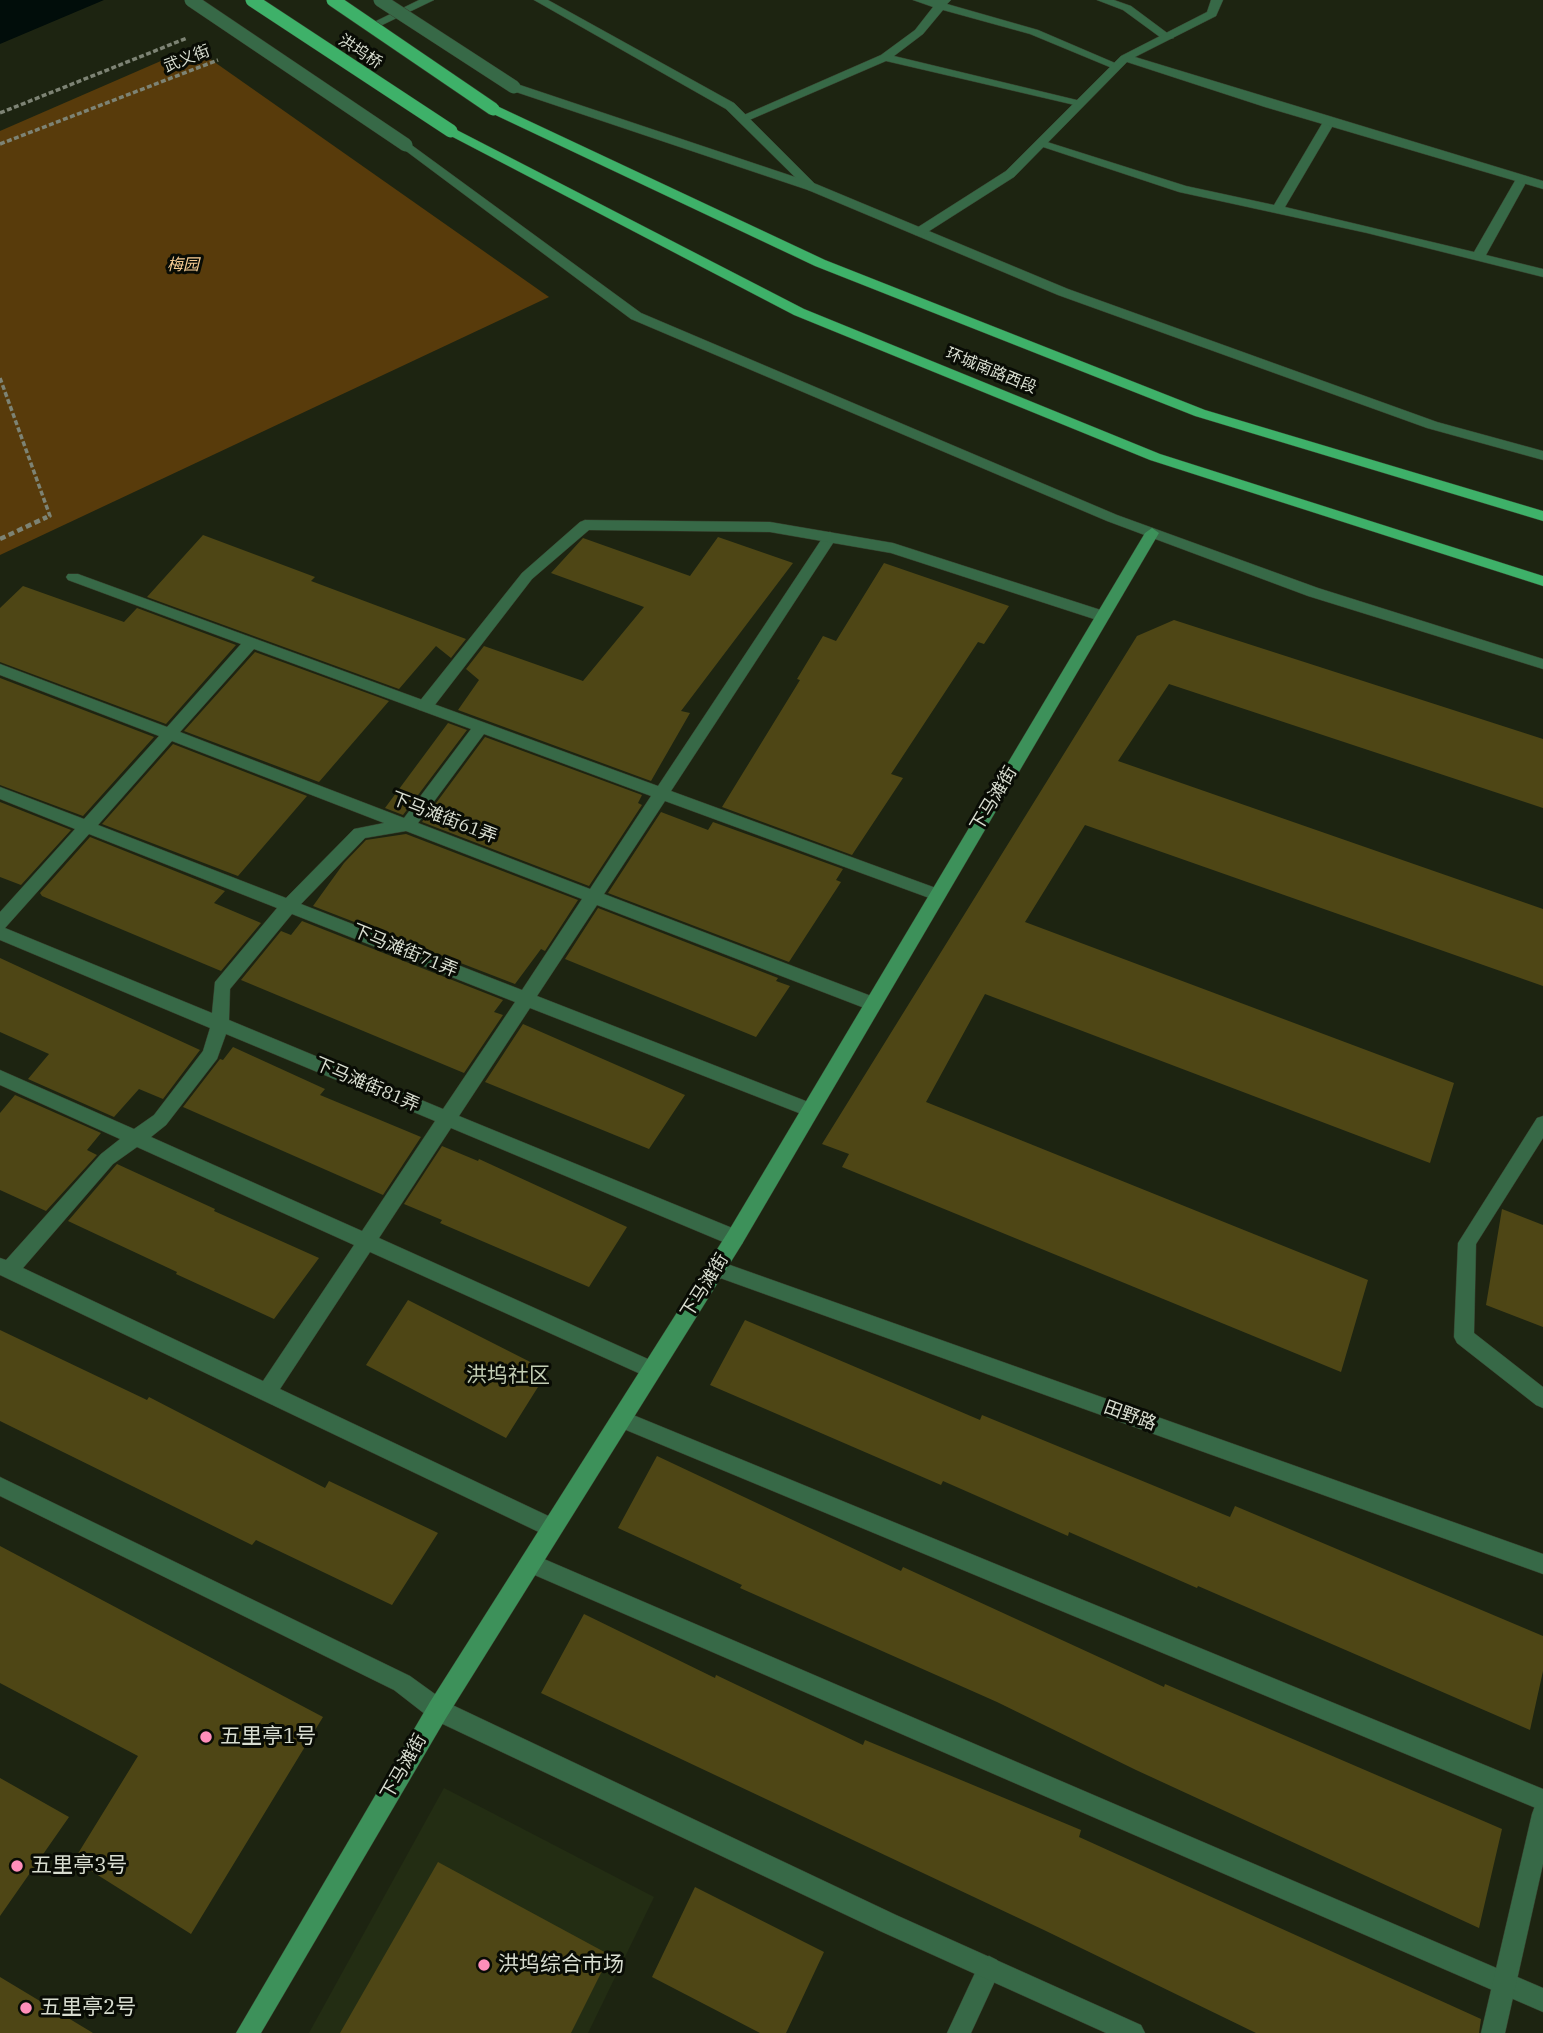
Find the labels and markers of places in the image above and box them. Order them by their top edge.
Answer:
place label: 五里亭1号 [220,1724,317,1750]
marker: 五里亭1号 [198,1729,214,1745]
place label: 五里亭3号 [31,1853,128,1879]
marker: 五里亭3号 [9,1858,25,1874]
place label: 洪坞综合市场 [498,1952,624,1978]
marker: 洪坞综合市场 [476,1957,492,1973]
place label: 五里亭2号 [40,1995,137,2021]
marker: 五里亭2号 [18,2000,34,2016]

